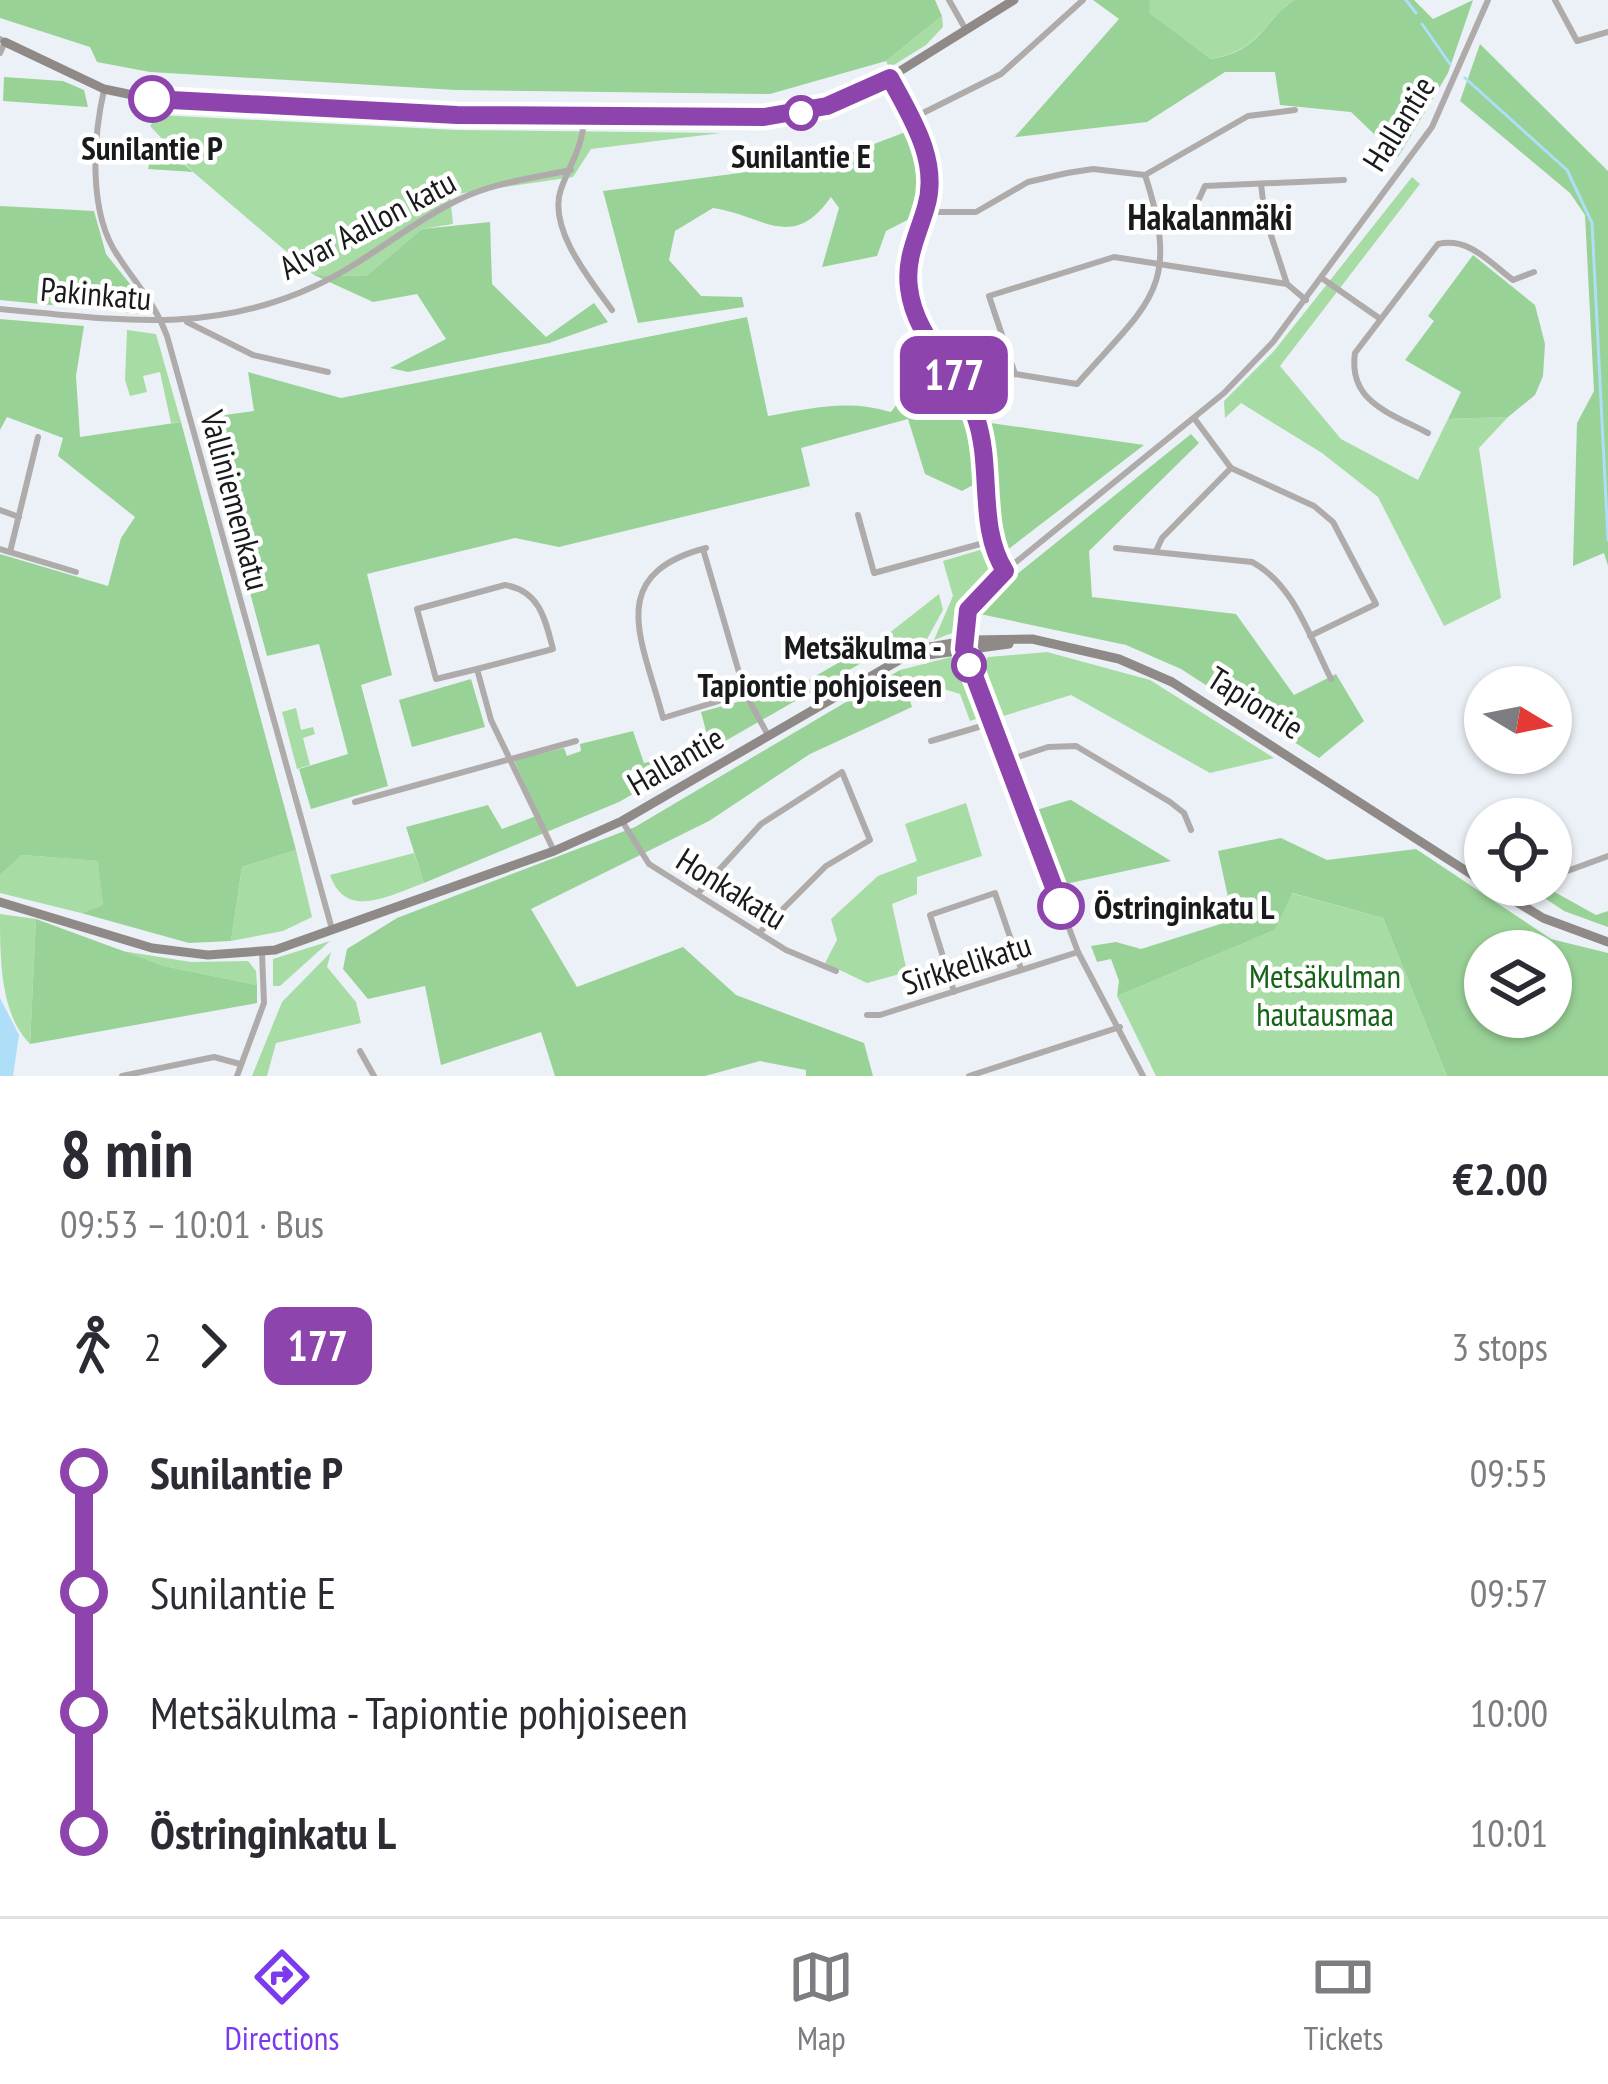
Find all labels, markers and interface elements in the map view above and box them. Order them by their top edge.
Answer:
street label: Hallantie [1352,68,1444,178]
marker: Sunilantie P [130,77,174,121]
marker: Sunilantie E [785,97,817,129]
place label: Sunilantie P [81,126,223,169]
place label: Sunilantie E [731,134,871,177]
street label: Alvar Aallon katu [271,160,463,288]
district label: Hakalanmäki [1127,193,1293,240]
street label: Pakinkatu [39,267,153,319]
line badge: 177 [885,336,1023,414]
text: 177 [924,347,984,402]
street label: Valliniemenkatu [191,405,281,594]
place label: Metsäkulma - Tapiontie pohjoiseen [698,625,942,706]
marker: Metsäkulma - Tapiontie pohjoiseen [953,649,985,681]
street label: Tapiontie [1200,656,1312,748]
north arrow [1464,666,1572,774]
map controls [1464,666,1572,1038]
street label: Hallantie [619,715,731,805]
button: locate [1464,798,1572,906]
street label: Honkakatu [669,837,795,939]
marker: Östringinkatu L [1039,884,1083,928]
place label: Östringinkatu L [1094,885,1274,928]
street label: Sirkkelikatu [896,922,1036,1004]
button: layers [1464,930,1572,1038]
park label: Metsäkulman hautausmaa [1249,954,1401,1035]
text: 8 min [60,1110,193,1195]
text: €2.00 [1452,1149,1548,1207]
text: 09:53 – 10:01 · Bus [60,1198,324,1249]
icon: walk [60,1313,126,1379]
icon: forward [180,1313,246,1379]
text: 177 [288,1318,348,1373]
text: 2 [144,1321,162,1372]
text: 3 stops [1452,1321,1548,1372]
text: Sunilantie P [150,1443,343,1501]
text: 09:55 [1470,1447,1548,1498]
text: Sunilantie E [150,1563,336,1621]
text: 09:57 [1470,1567,1548,1618]
text: Metsäkulma - Tapiontie pohjoiseen [150,1683,688,1741]
text: 10:00 [1470,1687,1548,1738]
text: Östringinkatu L [150,1803,396,1861]
text: 10:01 [1470,1807,1548,1858]
tab: Directions [225,1944,339,2059]
tab: Map [788,1944,854,2059]
tab: Tickets [1303,1944,1383,2059]

